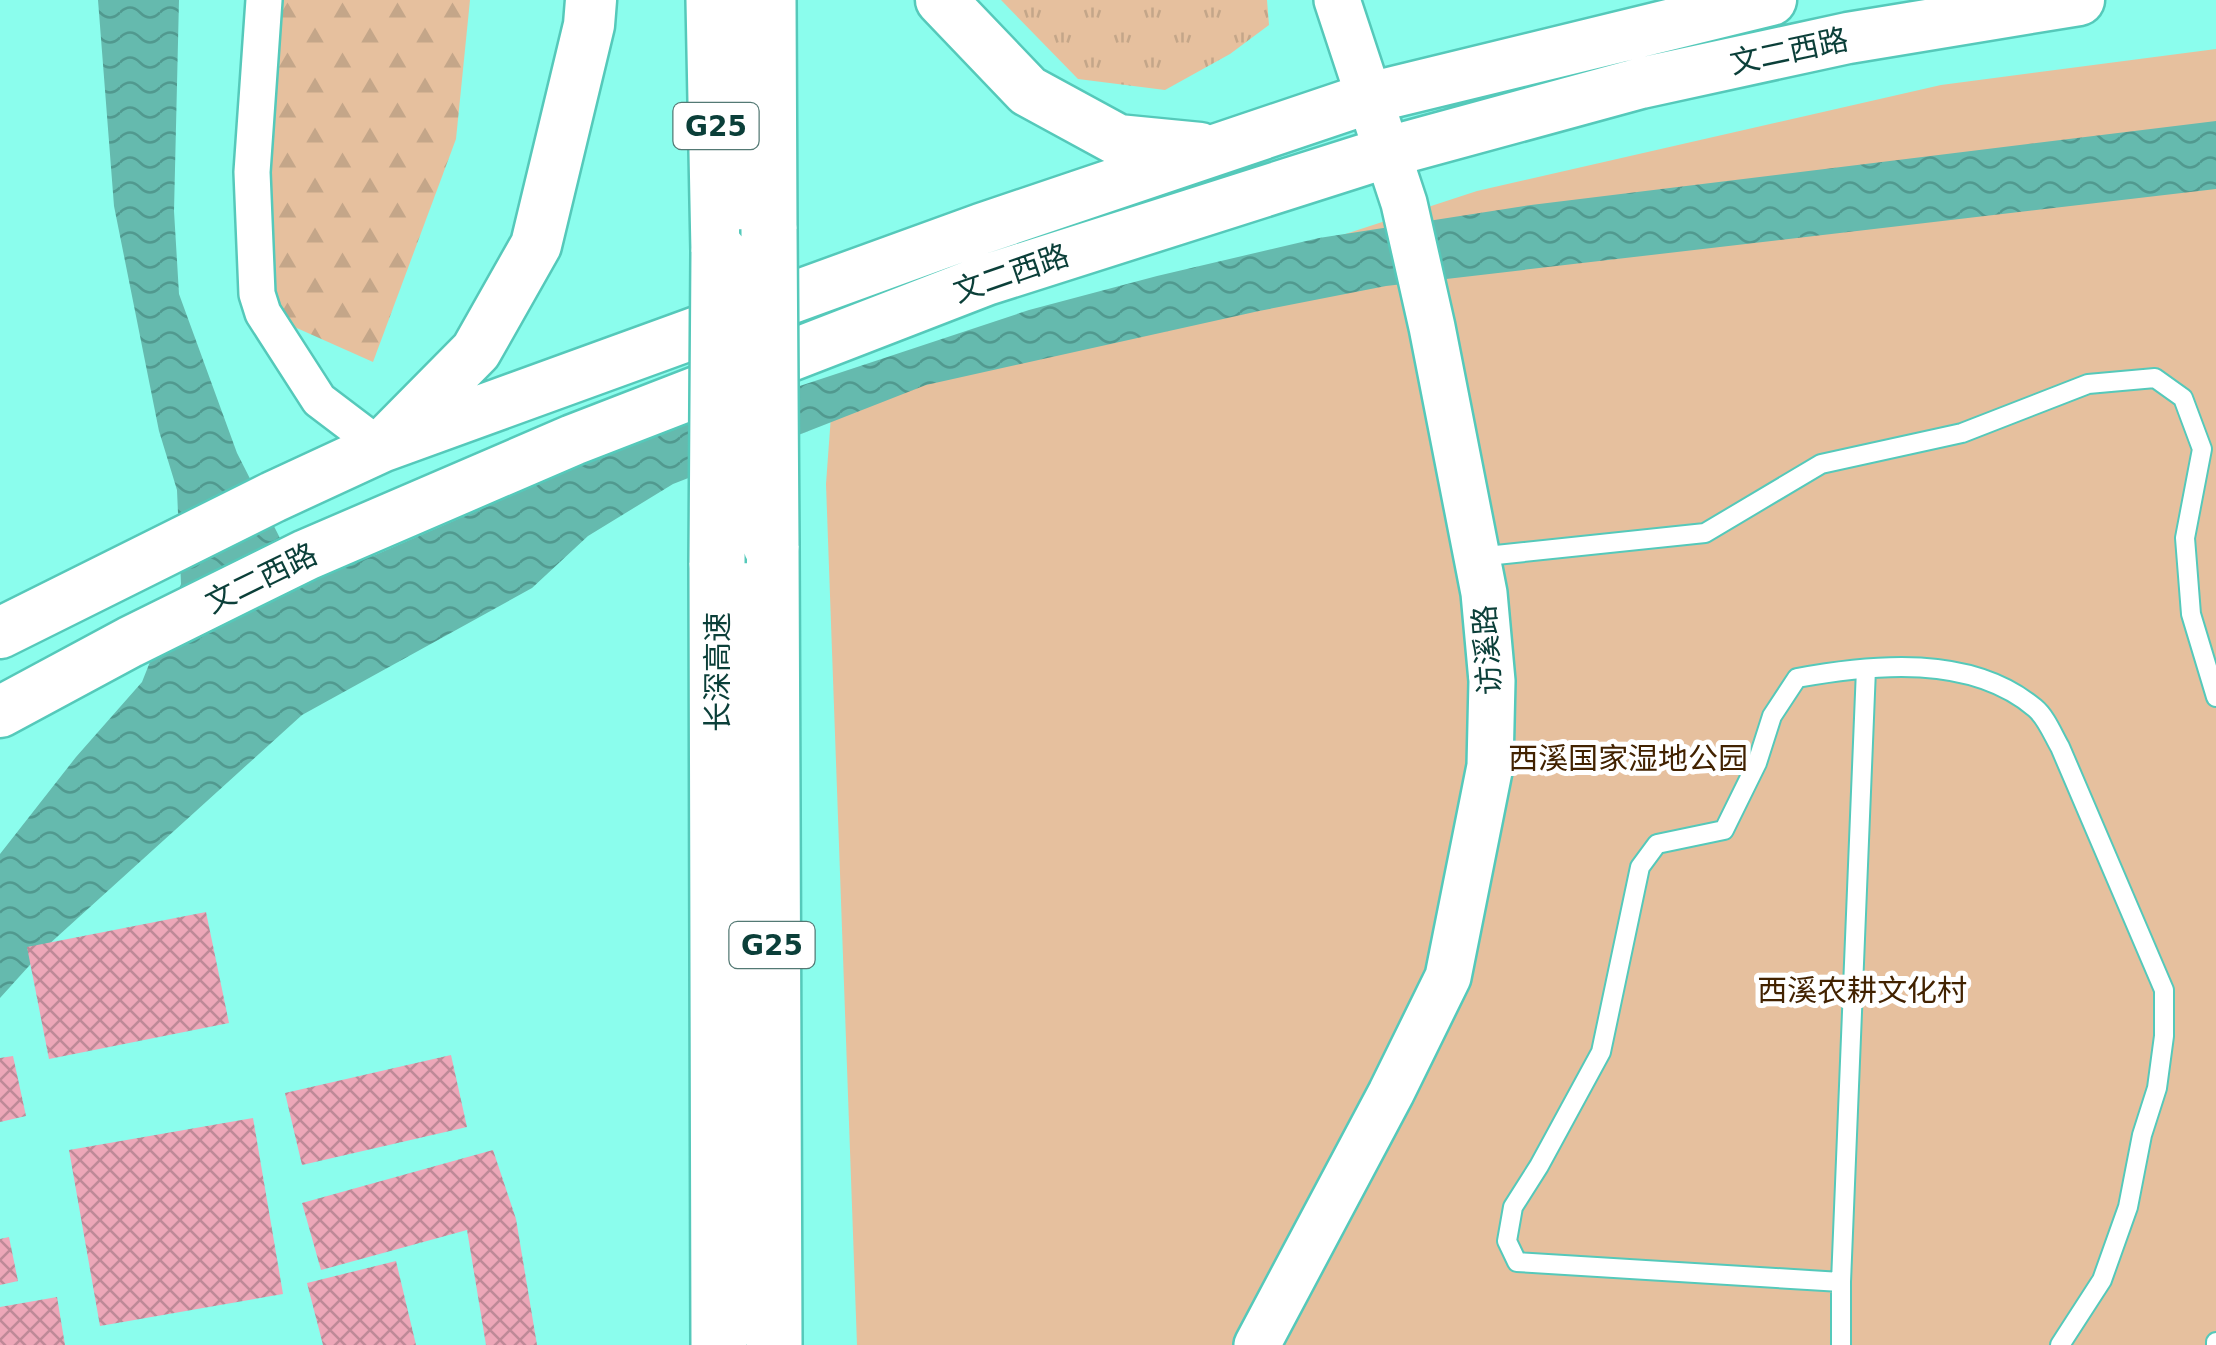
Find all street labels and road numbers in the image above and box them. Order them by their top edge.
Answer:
street label: 文二西路 [1727,21,1851,81]
road number: G25 [674,103,758,149]
street label: 文二西路 [949,237,1073,309]
street label: 文二西路 [199,536,323,620]
street label: 访溪路 [1466,604,1508,696]
street label: 长深高速 [700,612,735,732]
road number: G25 [730,922,814,968]

